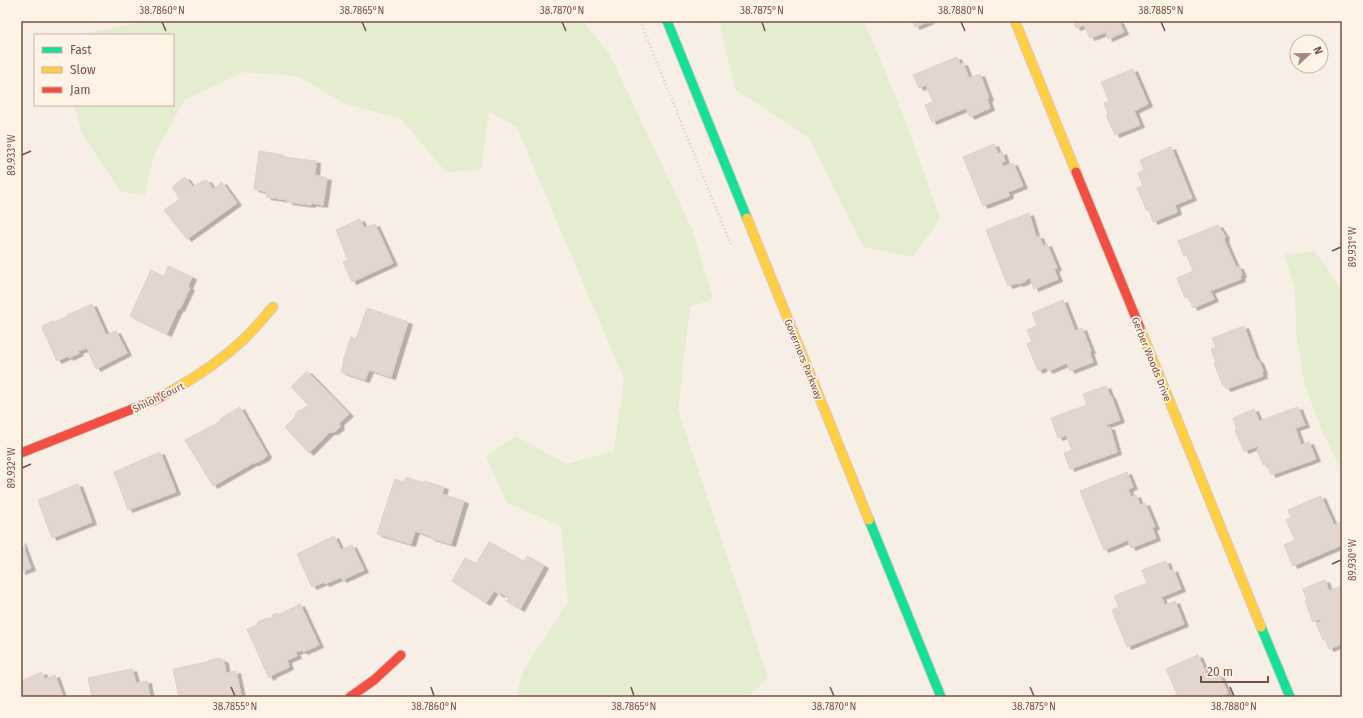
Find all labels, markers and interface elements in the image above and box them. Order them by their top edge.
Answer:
text: 38.7860°N [139,5,185,17]
text: 38.7865°N [340,5,384,17]
text: 38.7870°N [540,5,584,17]
text: 38.7875°N [740,5,784,17]
text: 38.7880°N [938,5,984,17]
text: 38.7885°N [1138,5,1184,17]
legend [34,34,174,106]
north arrow [1289,34,1329,74]
text: Fast [70,43,92,57]
text: N [1310,45,1325,56]
text: Slow [70,63,96,77]
text: Jam [70,83,90,97]
text: 89.933°W [6,134,18,176]
text: 89.931°W [1347,226,1359,267]
street label: Gerber Woods Drive [1129,315,1174,403]
street label: Governors Parkway [781,317,825,402]
street label: Shiloh Court [131,380,187,416]
text: 89.932°W [6,447,18,489]
text: 89.930°W [1347,538,1359,581]
scale bar [1201,658,1268,684]
text: 20 m [1207,665,1233,679]
text: 38.7855°N [213,701,257,713]
text: 38.7860°N [411,701,457,713]
text: 38.7865°N [612,701,656,713]
text: 38.7870°N [812,701,856,713]
text: 38.7875°N [1012,701,1056,713]
text: 38.7880°N [1211,701,1257,713]

